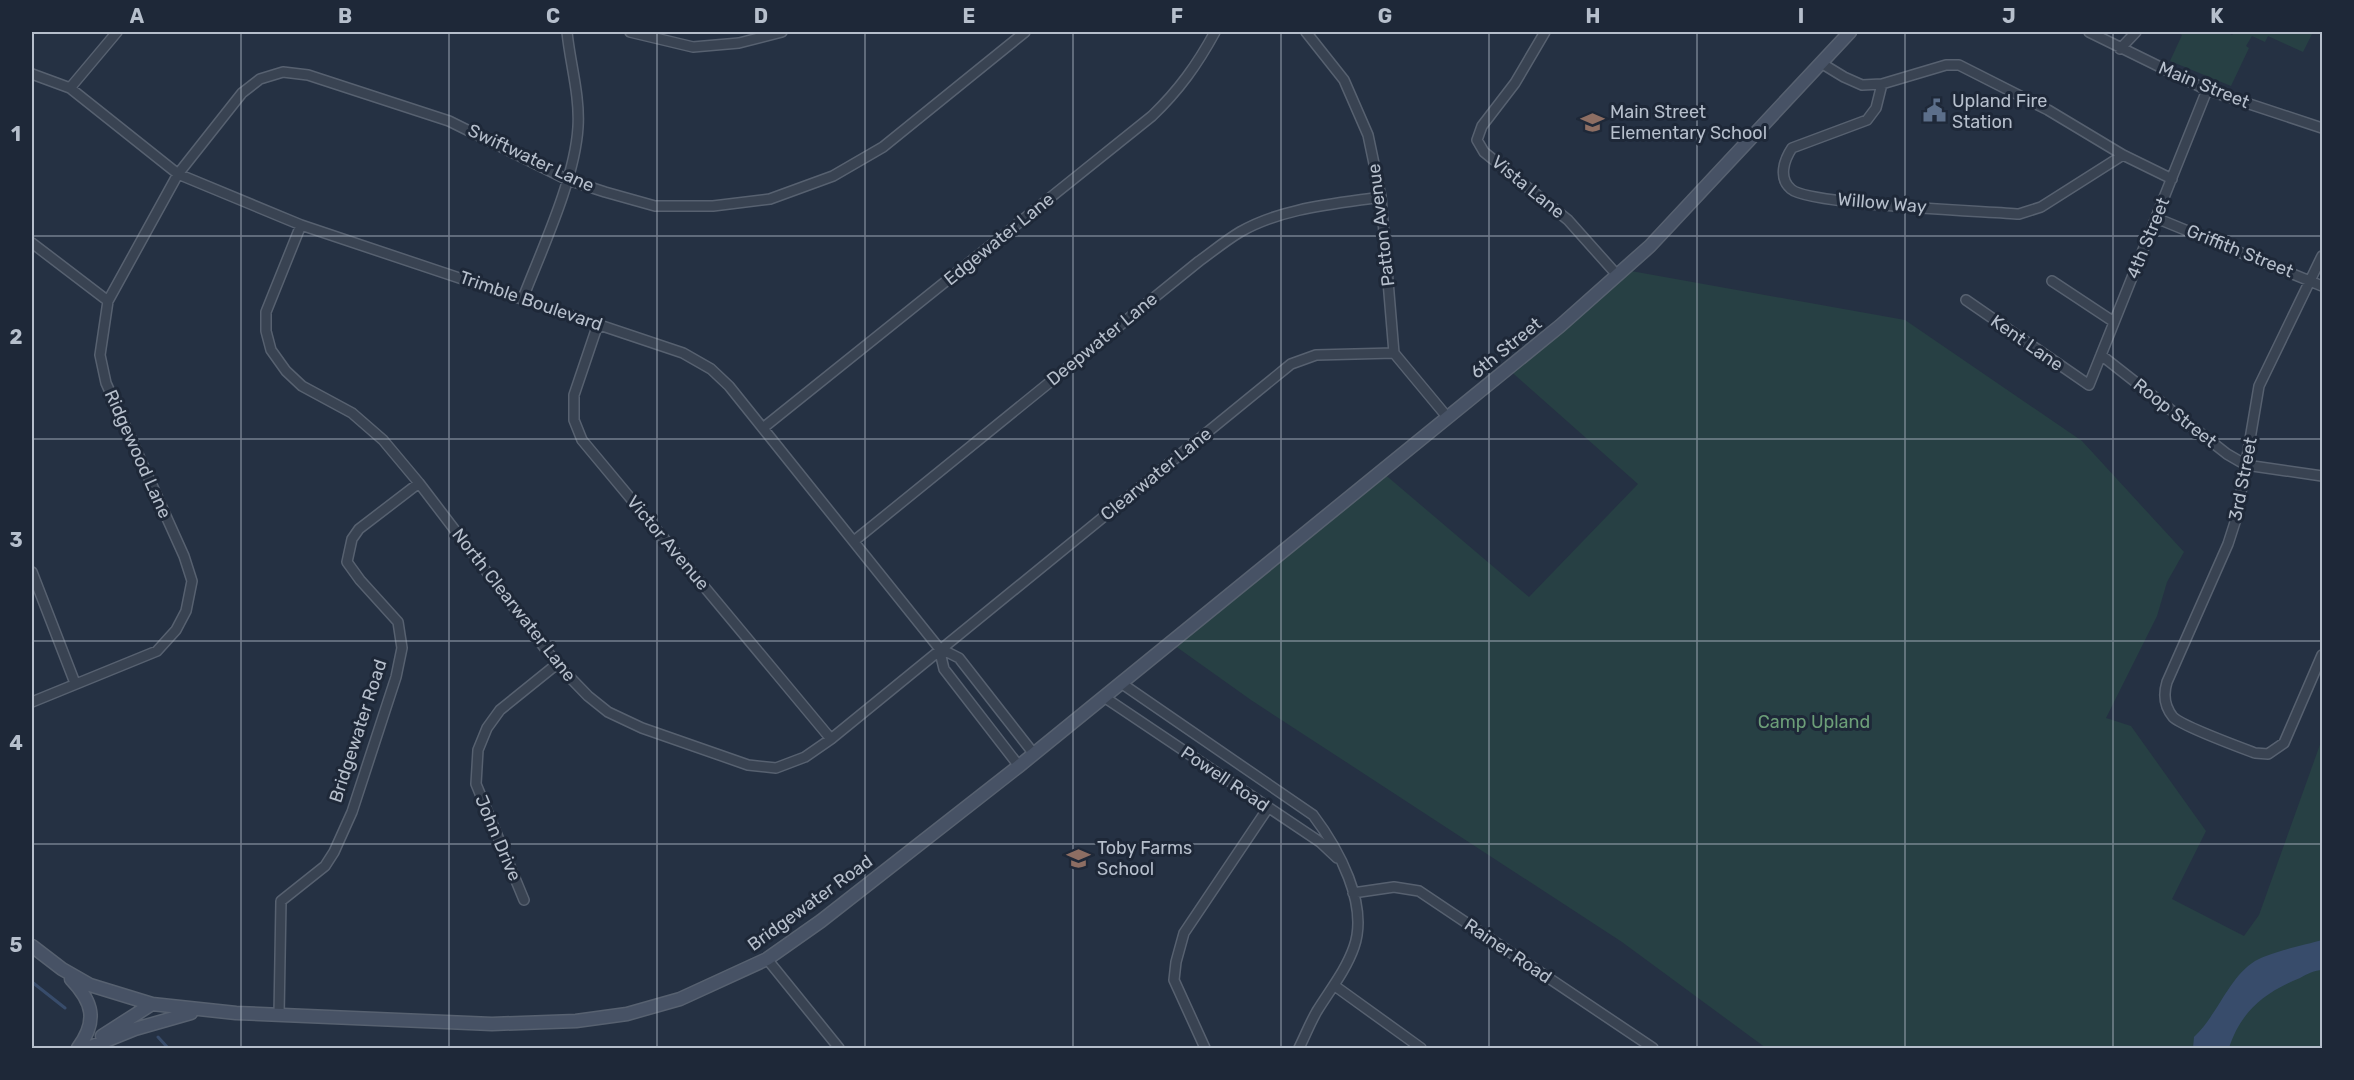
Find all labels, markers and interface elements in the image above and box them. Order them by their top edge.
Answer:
text: A [130,4,145,28]
text: B [338,4,352,28]
text: C [546,4,560,28]
text: D [754,4,768,28]
text: E [963,4,975,28]
text: F [1171,4,1183,28]
text: G [1378,4,1392,28]
text: H [1586,4,1600,28]
text: I [1798,4,1804,28]
text: J [2002,4,2016,28]
text: K [2210,4,2224,28]
street label: Main Street [2155,57,2253,113]
place label: Upland Fire Station [1952,90,2047,133]
public building icon: Upland Fire Station [1921,98,1947,124]
place label: Main Street Elementary School [1610,101,1767,144]
school or university icon: Main Street Elementary School [1579,109,1605,135]
street label: Swiftwater Lane [464,119,598,197]
text: 1 [11,122,21,146]
street label: Vista Lane [1487,151,1569,223]
street label: Patton Avenue [1363,162,1399,288]
street label: Edgewater Lane [940,188,1058,290]
street label: Willow Way [1836,188,1928,218]
street label: 4th Street [2122,194,2174,282]
street label: Griffith Street [2183,220,2297,282]
street label: Trimble Boulevard [457,266,605,336]
street label: Deepwater Lane [1042,288,1162,390]
street label: Kent Lane [1986,310,2068,376]
street label: 6th Street [1466,313,1546,383]
text: 2 [10,325,23,349]
street label: Roop Street [2129,374,2221,452]
street label: Ridgewood Lane [100,386,176,522]
street label: Clearwater Lane [1096,423,1216,525]
street label: 3rd Street [2224,435,2262,523]
street label: Victor Avenue [622,491,714,595]
street label: North Clearwater Lane [447,524,581,686]
text: 3 [9,528,23,552]
street label: Bridgewater Road [324,657,392,805]
park label: Camp Upland [1758,711,1870,733]
text: 4 [9,731,23,755]
street label: Powell Road [1177,741,1273,817]
street label: John Drive [470,792,526,884]
place label: Toby Farms School [1097,837,1192,880]
school or university icon: Toby Farms School [1066,845,1092,871]
street label: Bridgewater Road [743,850,877,956]
street label: Rainer Road [1460,914,1556,988]
text: 5 [10,933,23,957]

